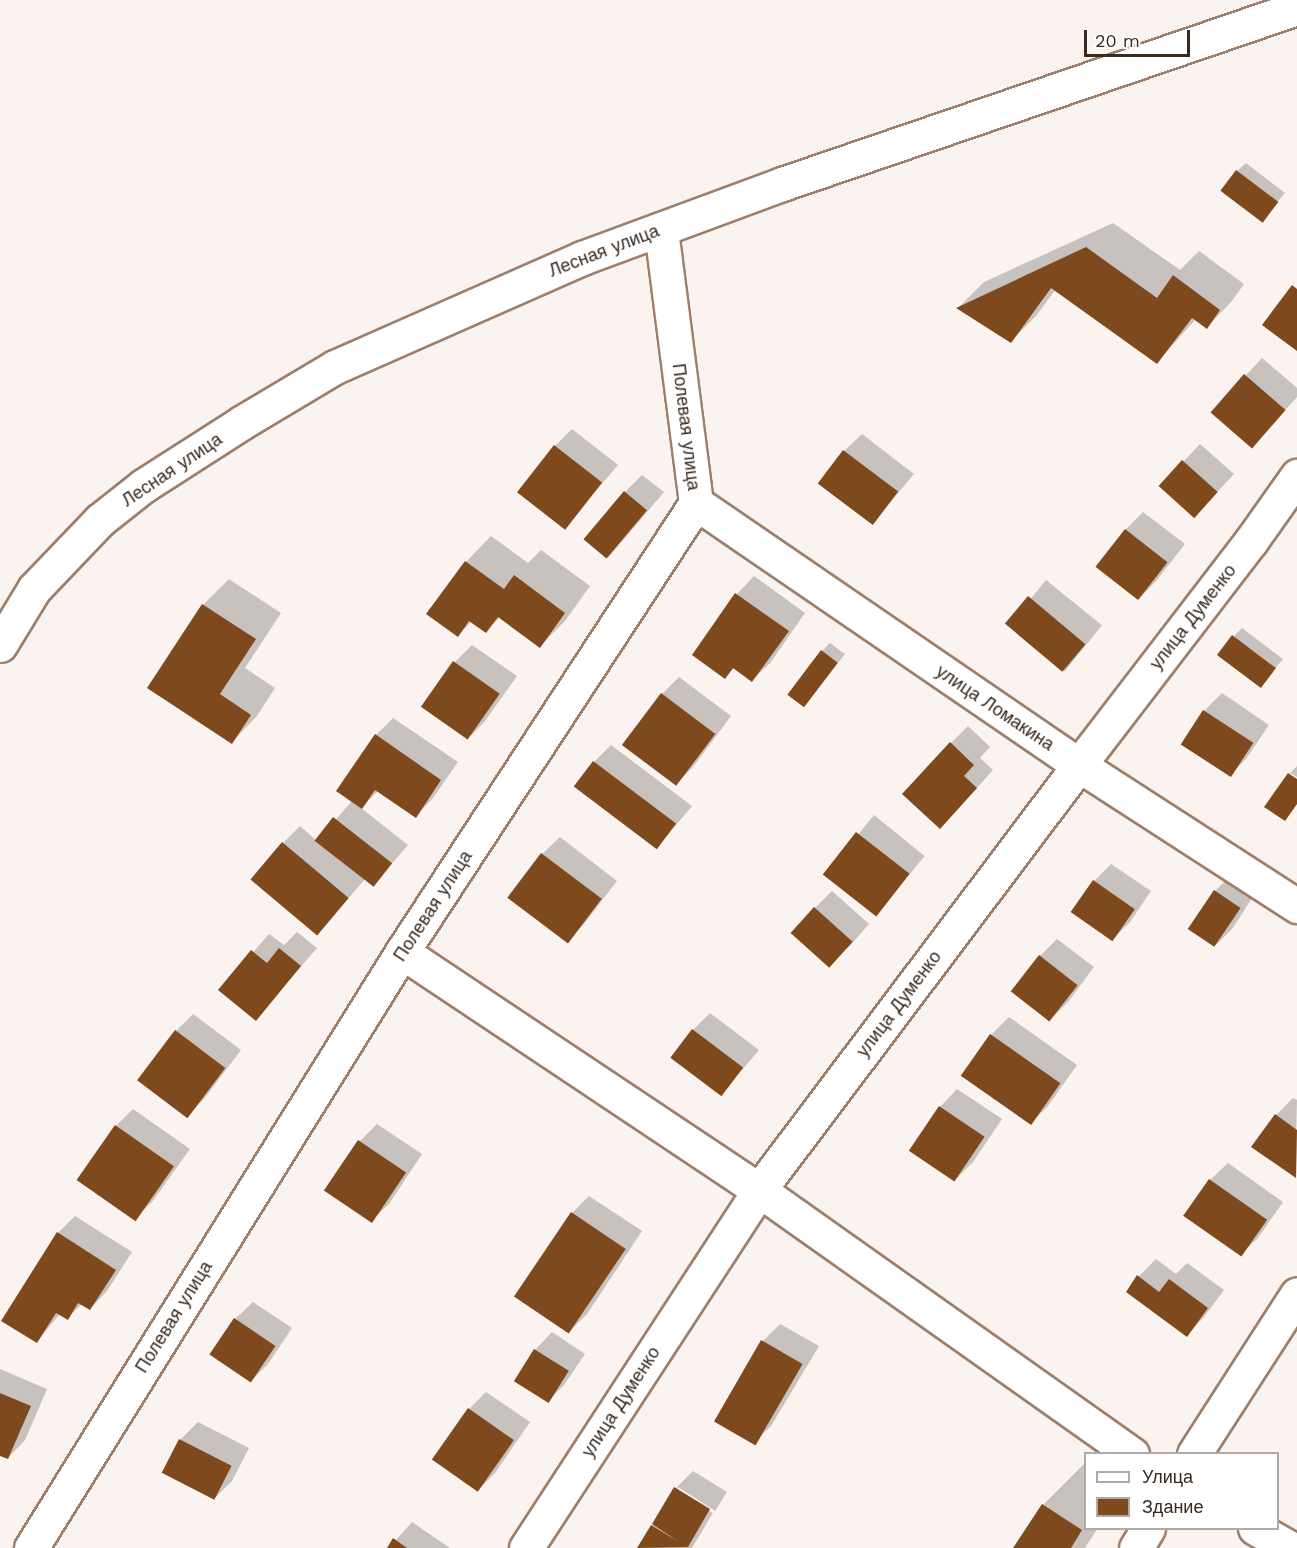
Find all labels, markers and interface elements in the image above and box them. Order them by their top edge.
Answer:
scale bar [1087,18,1194,56]
text: 20 m [1095,30,1140,51]
street label: Лесная улица [546,220,662,282]
street label: Полевая улица [667,362,705,492]
street label: Лесная улица [118,429,226,511]
street label: улица Думенко [1145,560,1241,674]
street label: улица Ломакина [932,661,1058,755]
street label: Полевая улица [389,847,477,965]
street label: улица Думенко [852,947,946,1061]
street label: Полевая улица [131,1257,217,1377]
street label: улица Думенко [577,1343,665,1461]
legend [1084,1452,1279,1530]
text: Улица [1142,1466,1193,1487]
text: Здание [1142,1496,1203,1517]

